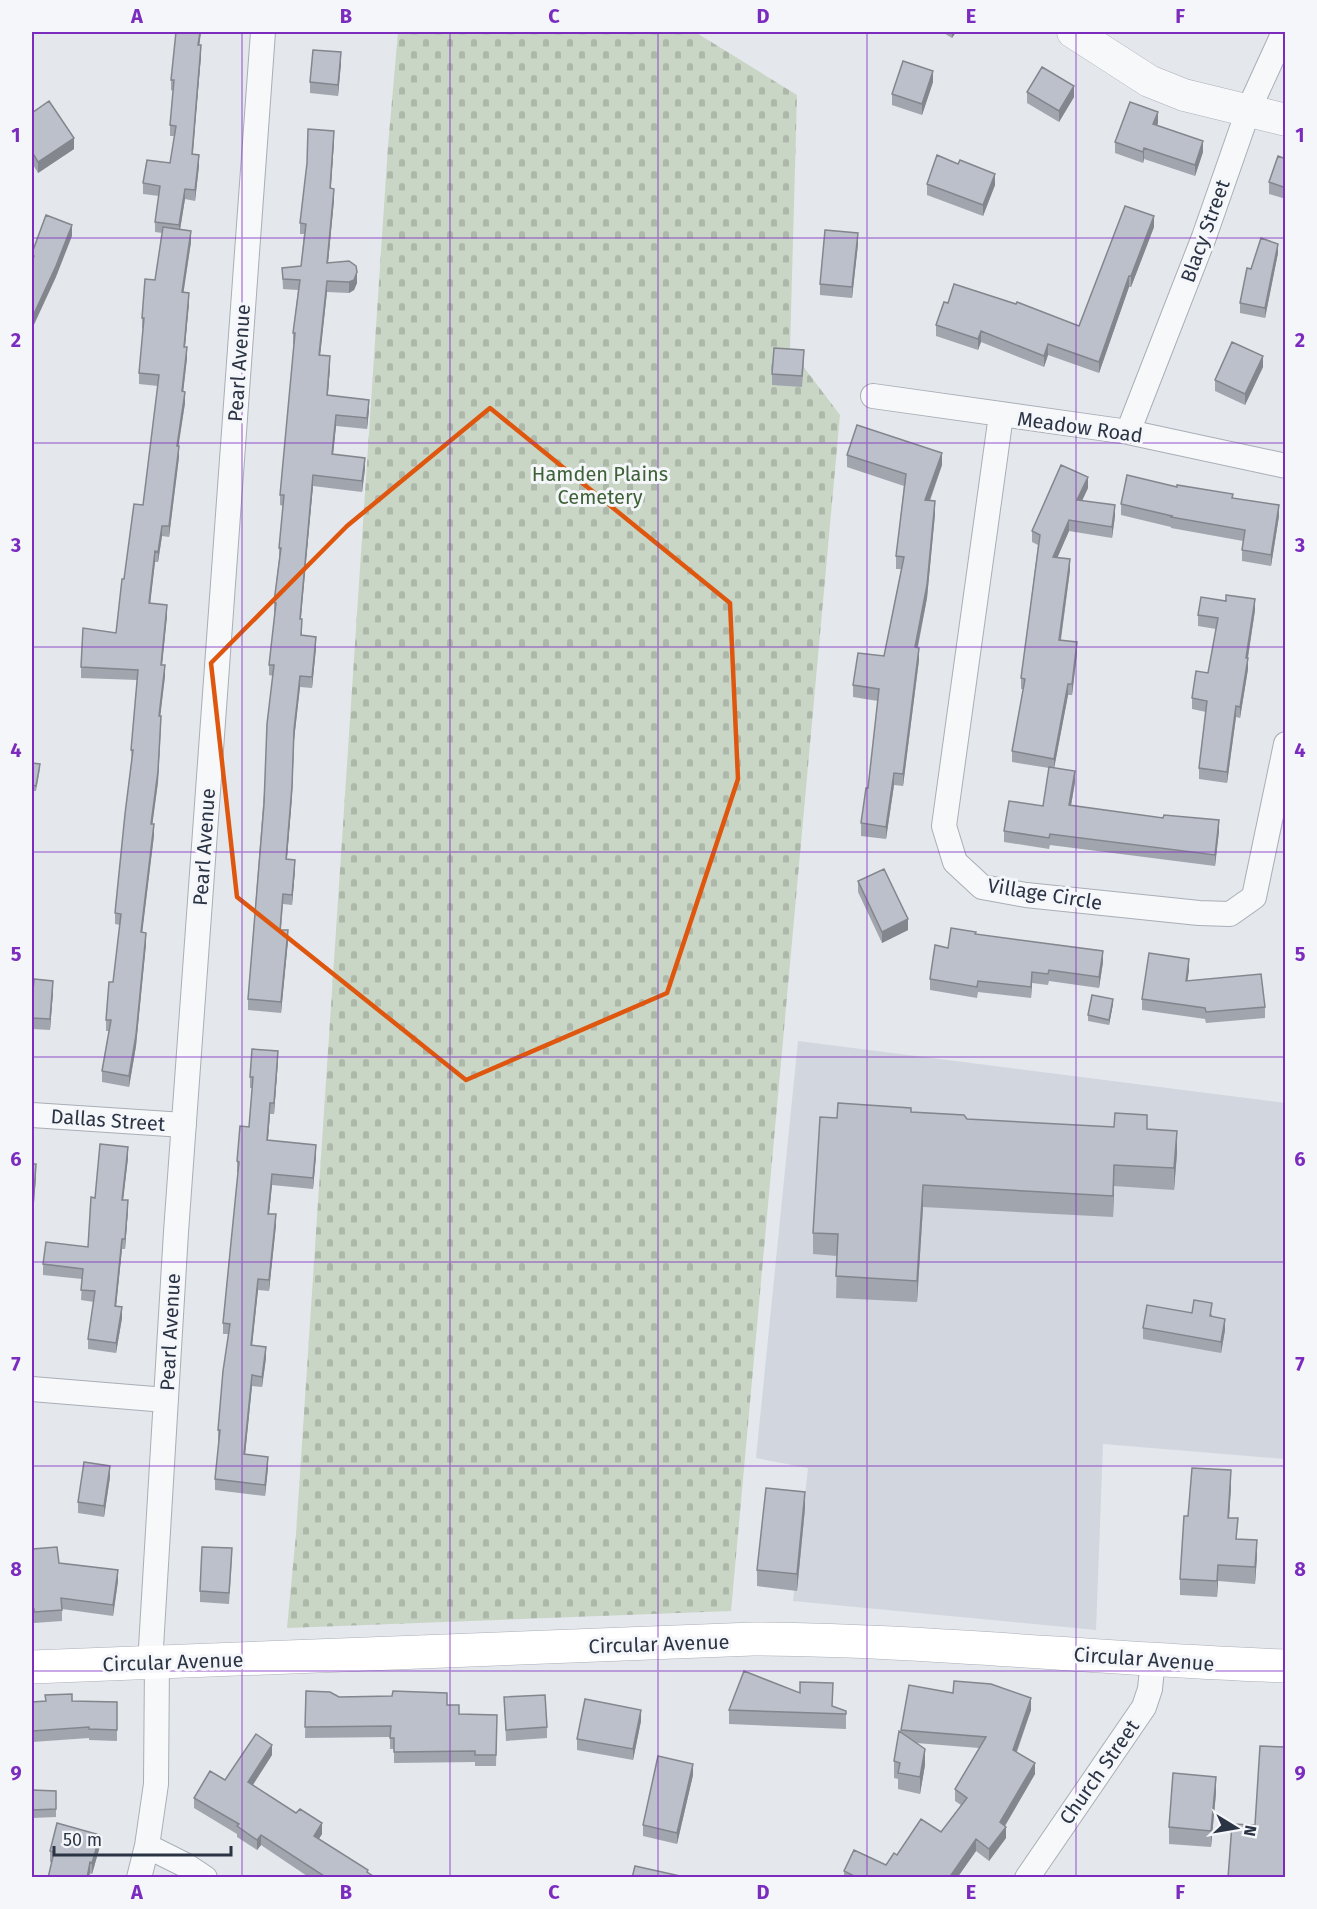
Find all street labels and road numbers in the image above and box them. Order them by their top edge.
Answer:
street label: Blacy Street [1175,176,1235,286]
street label: Pearl Avenue [223,303,255,423]
street label: Meadow Road [1016,406,1144,448]
street label: Pearl Avenue [188,787,220,907]
street label: Village Circle [986,873,1104,915]
street label: Dallas Street [50,1104,167,1136]
street label: Pearl Avenue [155,1273,185,1391]
street label: Circular Avenue [588,1630,730,1658]
street label: Circular Avenue [1073,1642,1215,1676]
street label: Circular Avenue [102,1648,244,1676]
street label: Church Street [1054,1714,1144,1829]

